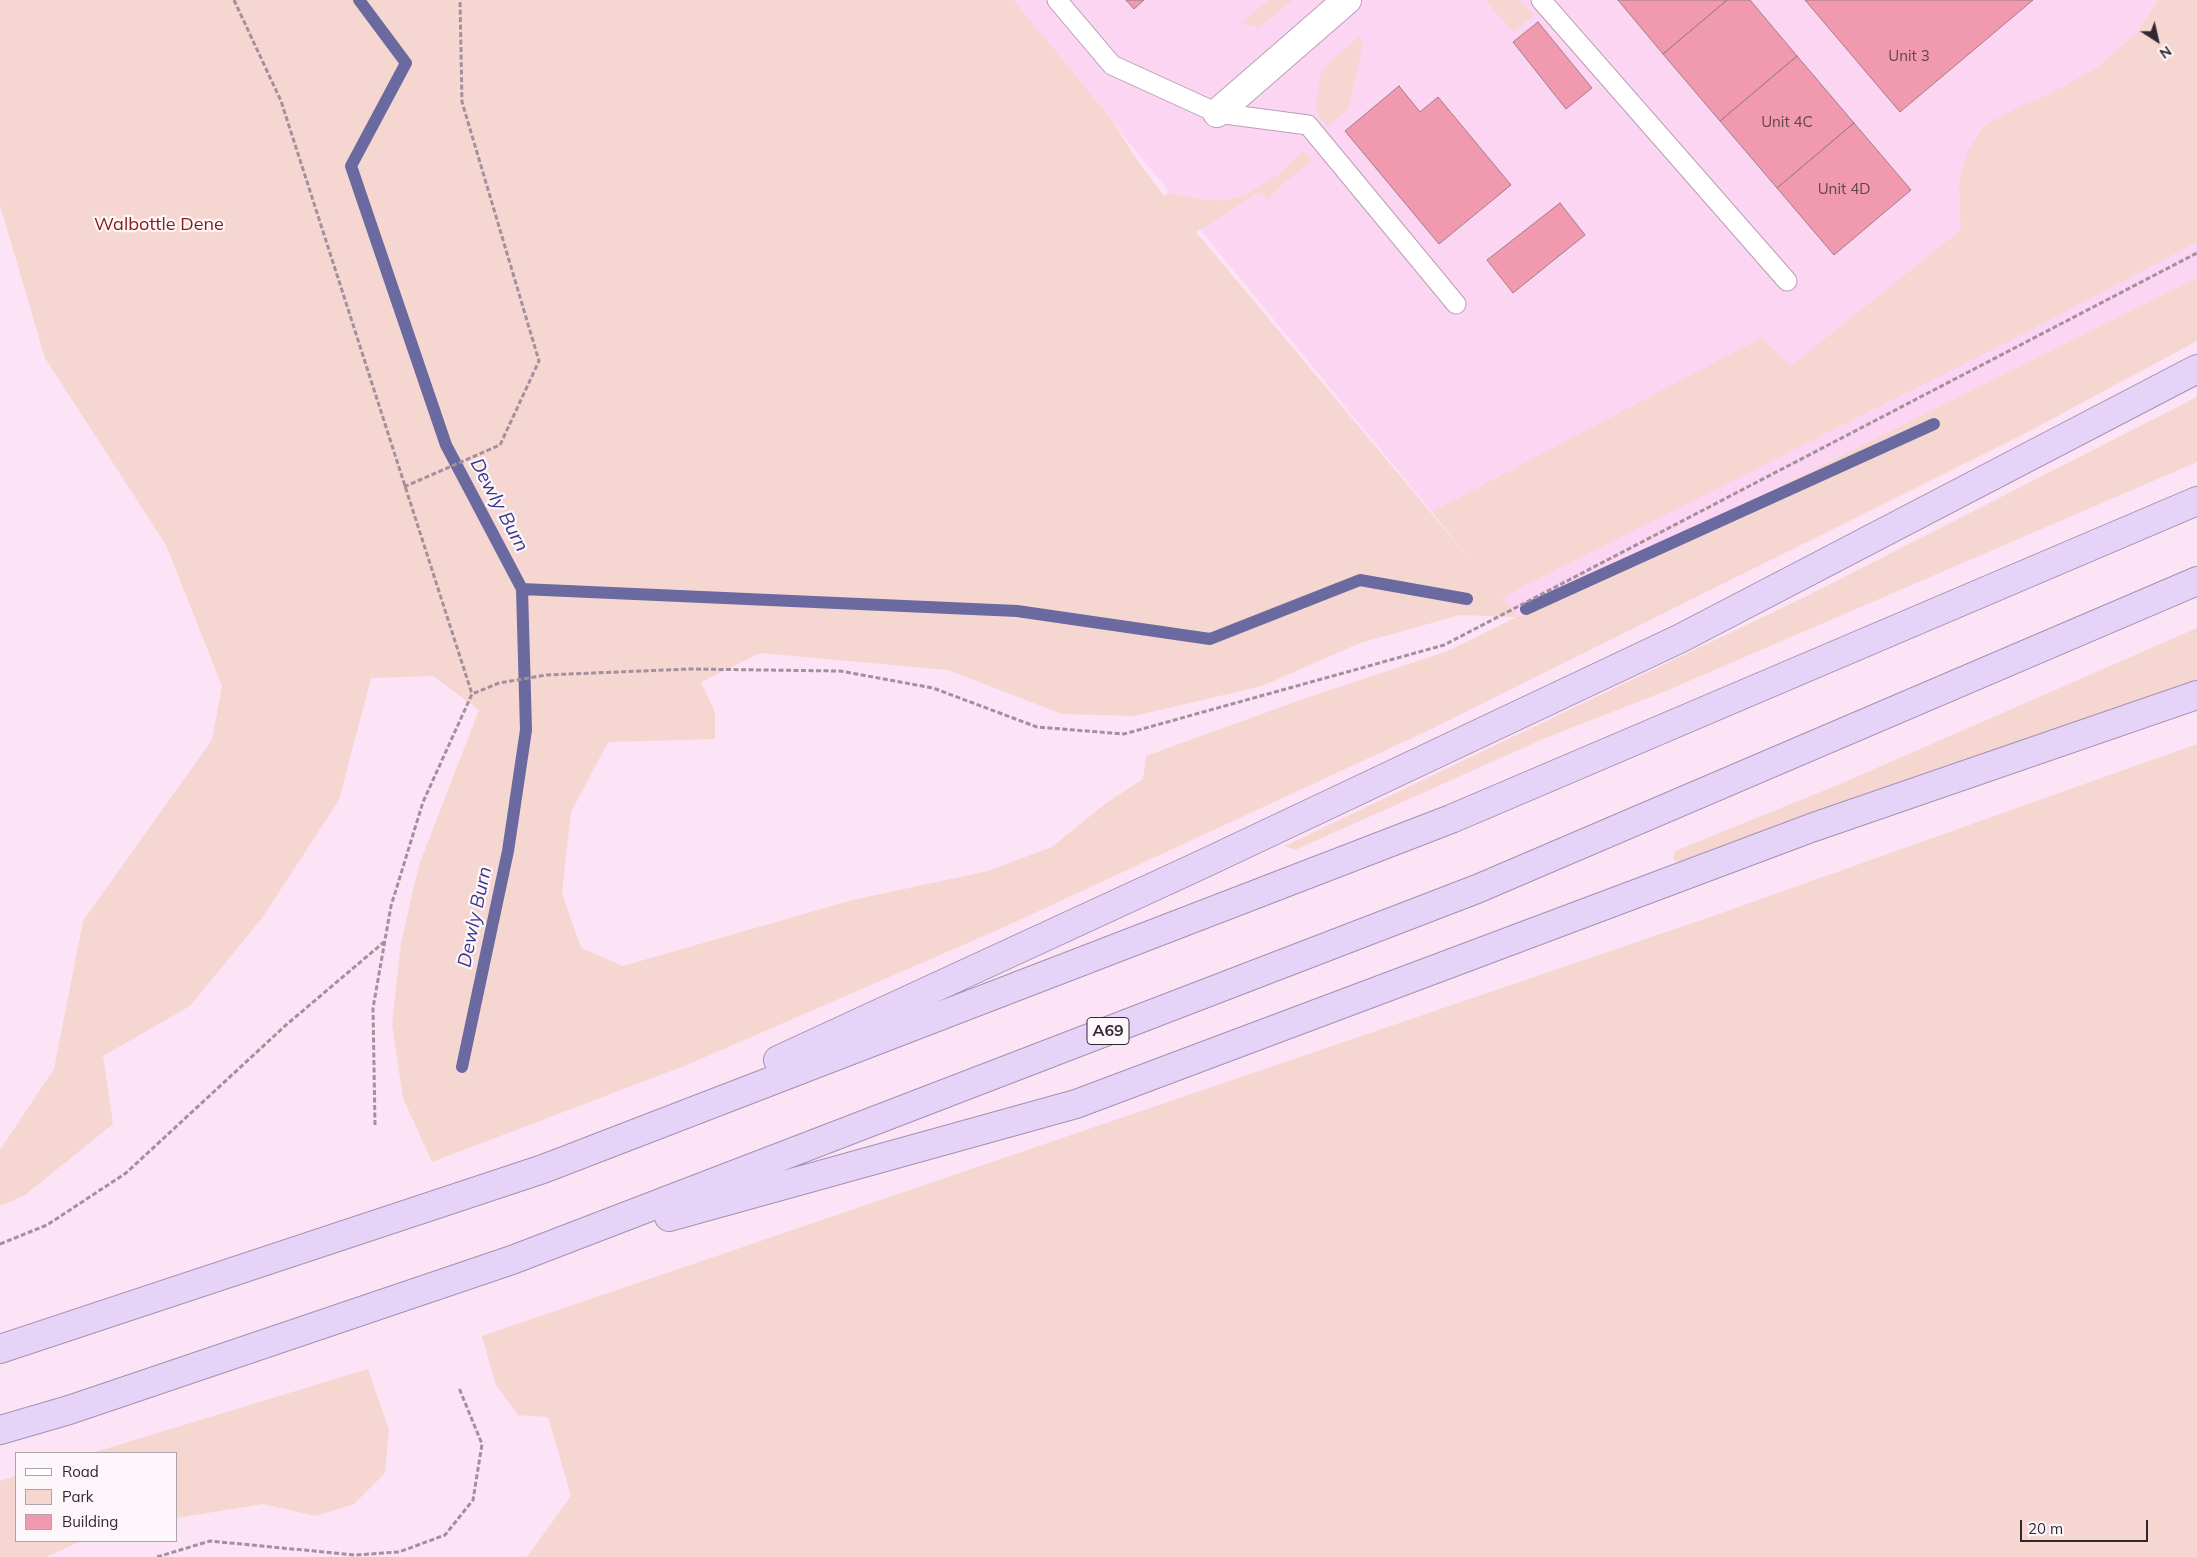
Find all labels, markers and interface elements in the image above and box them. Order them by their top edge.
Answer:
north arrow [2132,15,2182,65]
text: N [2156,42,2175,63]
house number: Unit 3 [1888,47,1930,65]
house number: Unit 4C [1761,113,1813,131]
house number: Unit 4D [1818,180,1870,198]
park label: Walbottle Dene [94,214,224,236]
water label: Dewly Burn [465,454,533,556]
water label: Dewly Burn [453,865,497,969]
road number: A69 [1087,1018,1129,1044]
legend [15,1452,178,1542]
text: Road [62,1462,99,1481]
text: Park [62,1487,94,1506]
scale bar [2022,1510,2150,1542]
text: Building [62,1512,118,1531]
text: 20 m [2028,1519,2063,1538]

